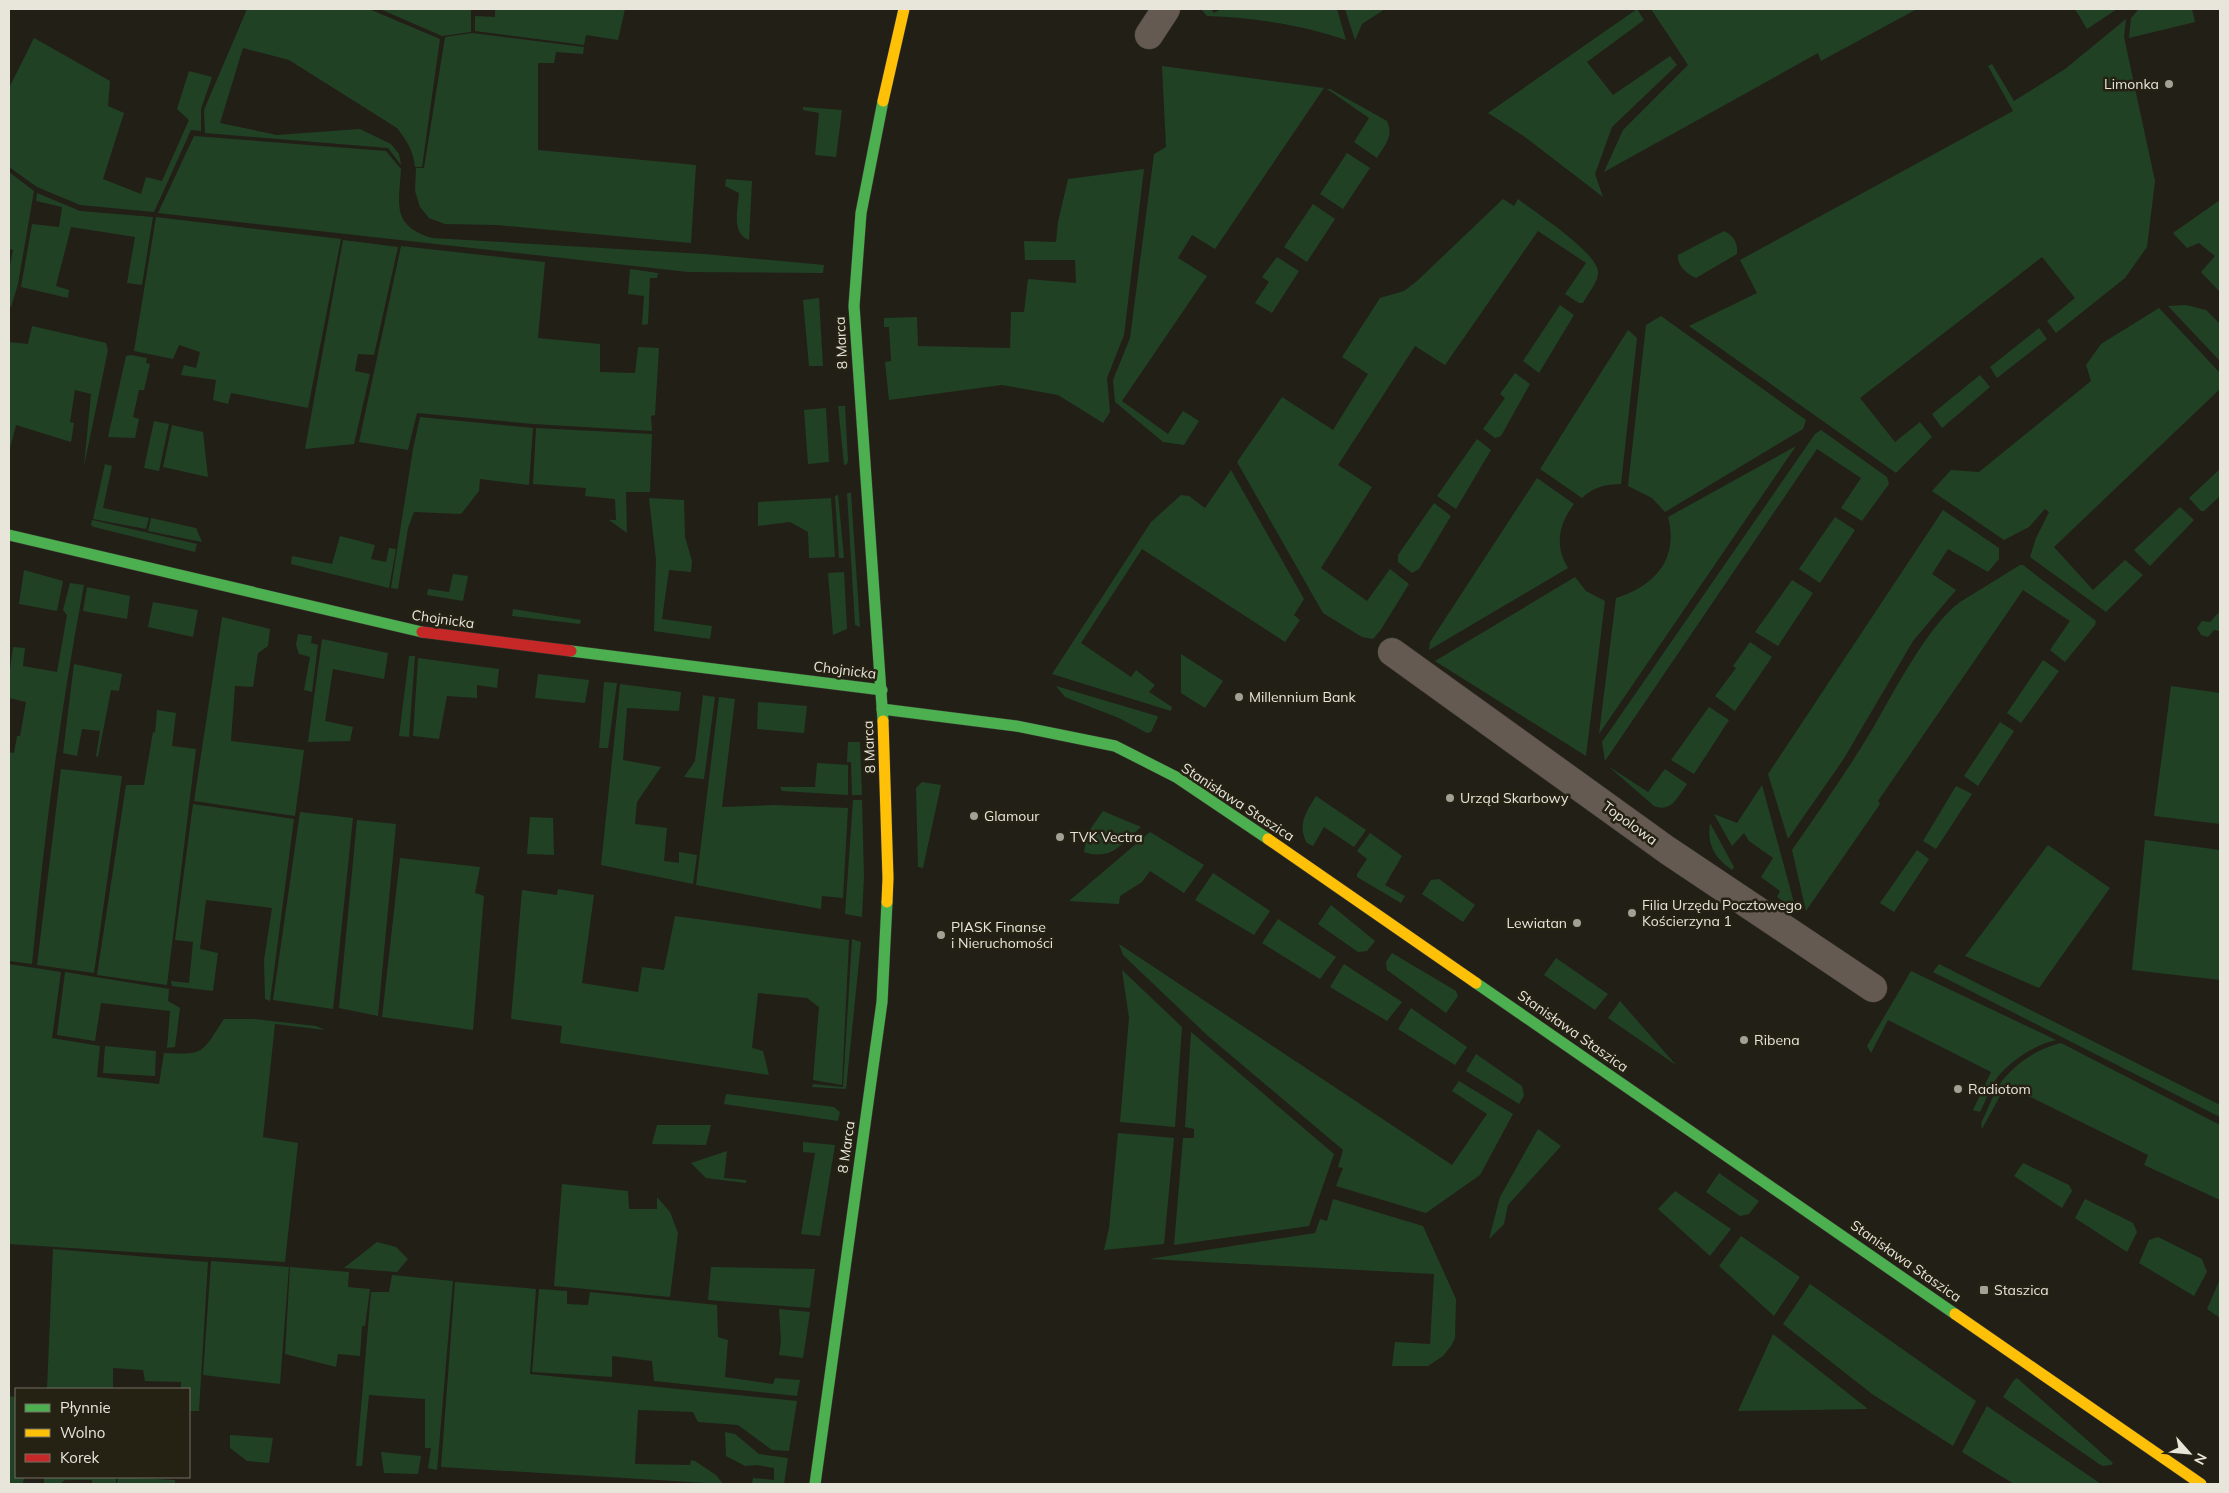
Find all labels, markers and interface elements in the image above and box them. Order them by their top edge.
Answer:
place label: Limonka [2104,75,2159,93]
marker: Limonka [2163,78,2175,90]
street label: 8 Marca [831,316,851,370]
street label: Chojnicka [410,606,476,632]
street label: Chojnicka [813,657,877,683]
place label: Millennium Bank [1249,688,1357,706]
marker: Millennium Bank [1233,691,1245,703]
street label: 8 Marca [859,720,879,774]
street label: Stanisława Staszica [1178,759,1298,845]
place label: Urząd Skarbowy [1460,789,1569,807]
marker: Urząd Skarbowy [1444,792,1456,804]
street label: Topolowa [1599,797,1661,849]
place label: Glamour [984,807,1040,825]
marker: Glamour [968,810,980,822]
place label: TVK Vectra [1070,828,1143,846]
marker: TVK Vectra [1054,831,1066,843]
place label: Filia Urzędu Pocztowego Kościerzyna 1 [1642,896,1802,930]
marker: Filia Urzędu Pocztowego Kościerzyna 1 [1626,907,1638,919]
place label: Lewiatan [1507,914,1567,932]
marker: Lewiatan [1571,917,1583,929]
place label: PIASK Finanse i Nieruchomości [951,918,1053,952]
marker: PIASK Finanse i Nieruchomości [935,929,947,941]
street label: Stanisława Staszica [1514,986,1632,1076]
place label: Ribena [1754,1031,1800,1049]
marker: Ribena [1738,1034,1750,1046]
place label: Radiotom [1968,1080,2031,1098]
marker: Radiotom [1952,1083,1964,1095]
street label: 8 Marca [833,1120,859,1174]
street label: Stanisława Staszica [1847,1216,1965,1306]
place label: Staszica [1994,1281,2049,1299]
marker: Staszica [1978,1284,1990,1296]
legend [15,1388,190,1478]
text: Płynnie [60,1398,111,1417]
text: Wolno [60,1423,105,1442]
north arrow [2164,1428,2214,1478]
text: Korek [60,1448,99,1467]
text: N [2190,1450,2211,1468]

